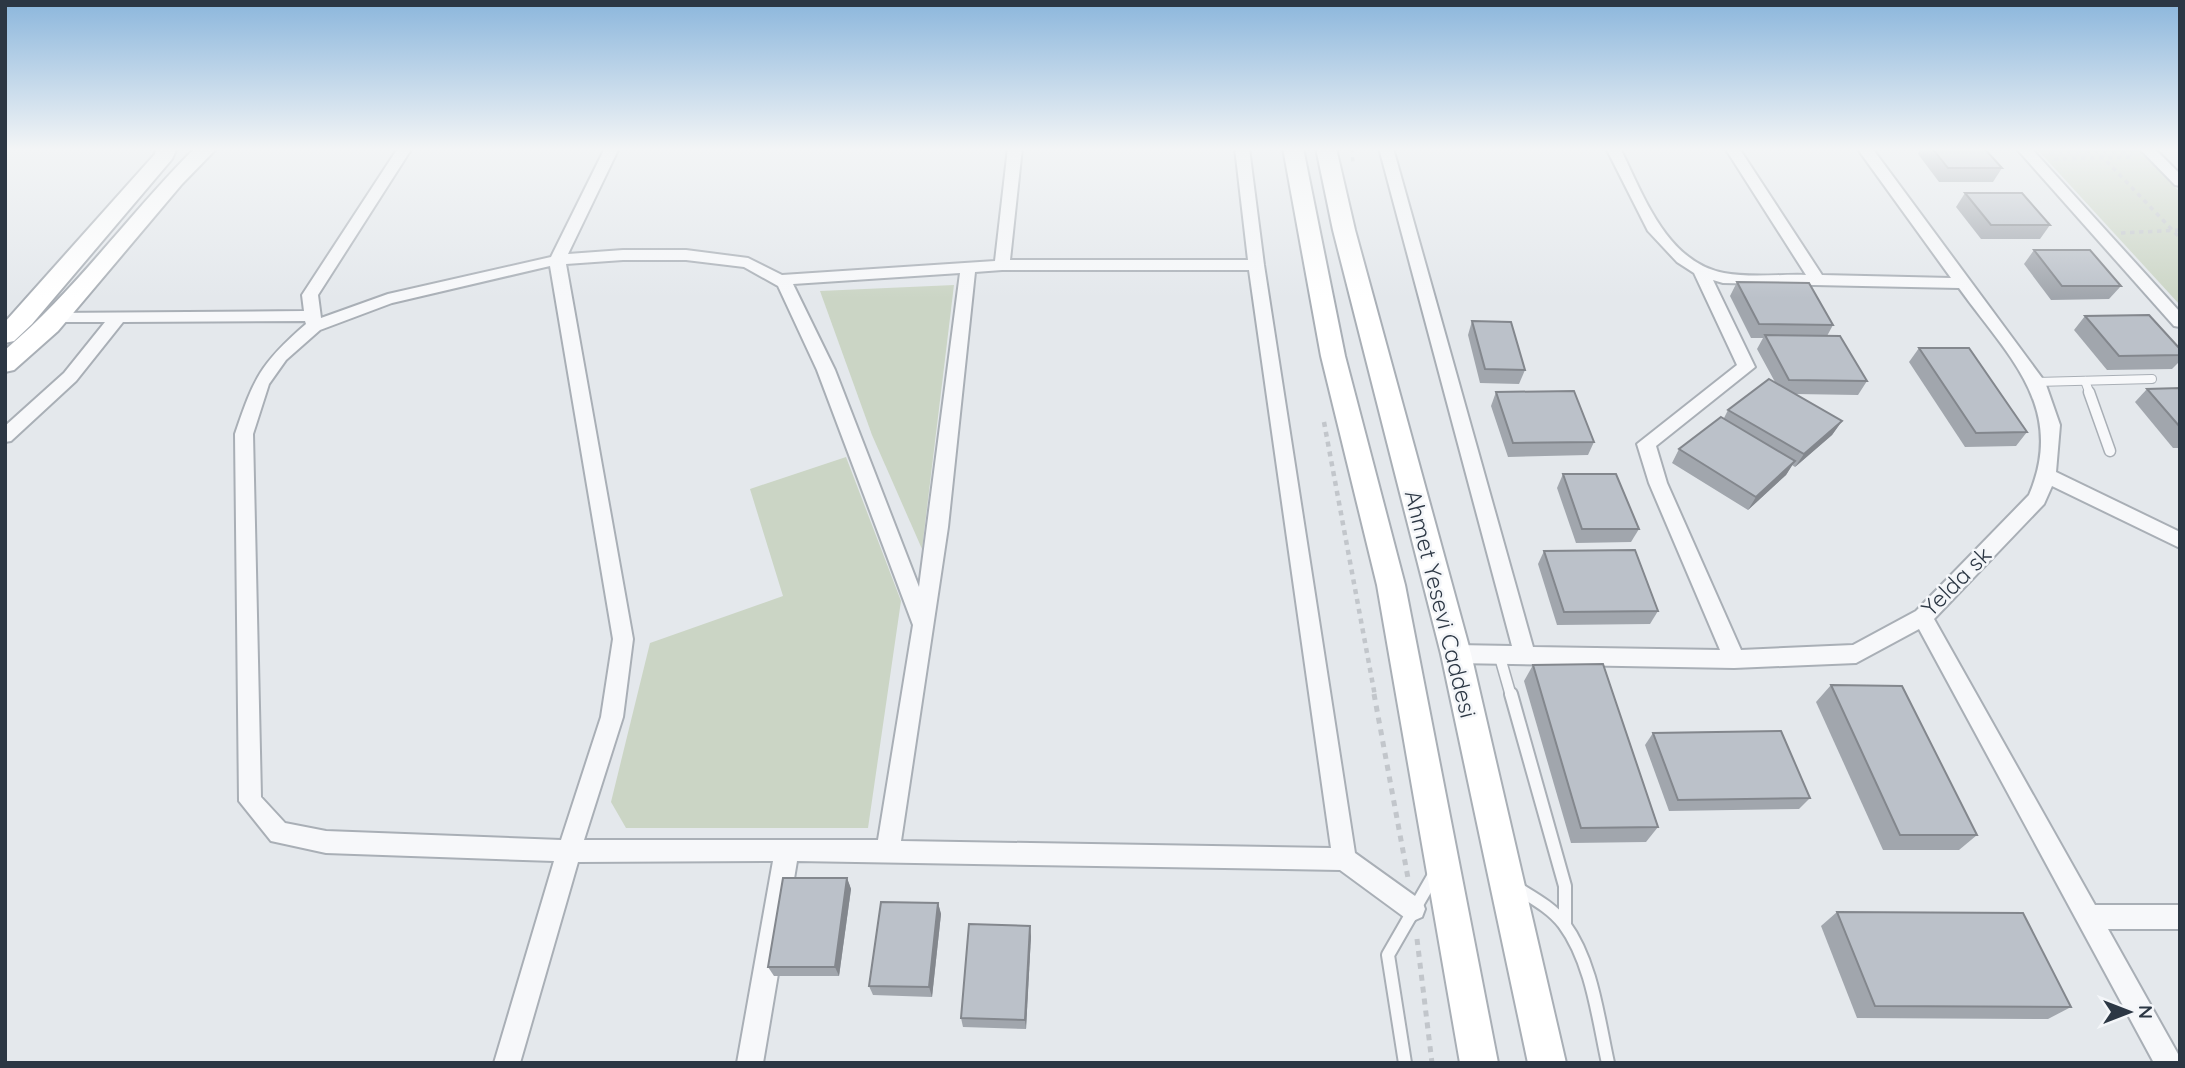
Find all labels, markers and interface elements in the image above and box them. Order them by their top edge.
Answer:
street label: Ahmet Yesevi Caddesi [1399,487,1483,721]
street label: Yelda sk [1915,540,1997,622]
north arrow [2094,977,2164,1047]
text: N [2134,1005,2158,1019]

